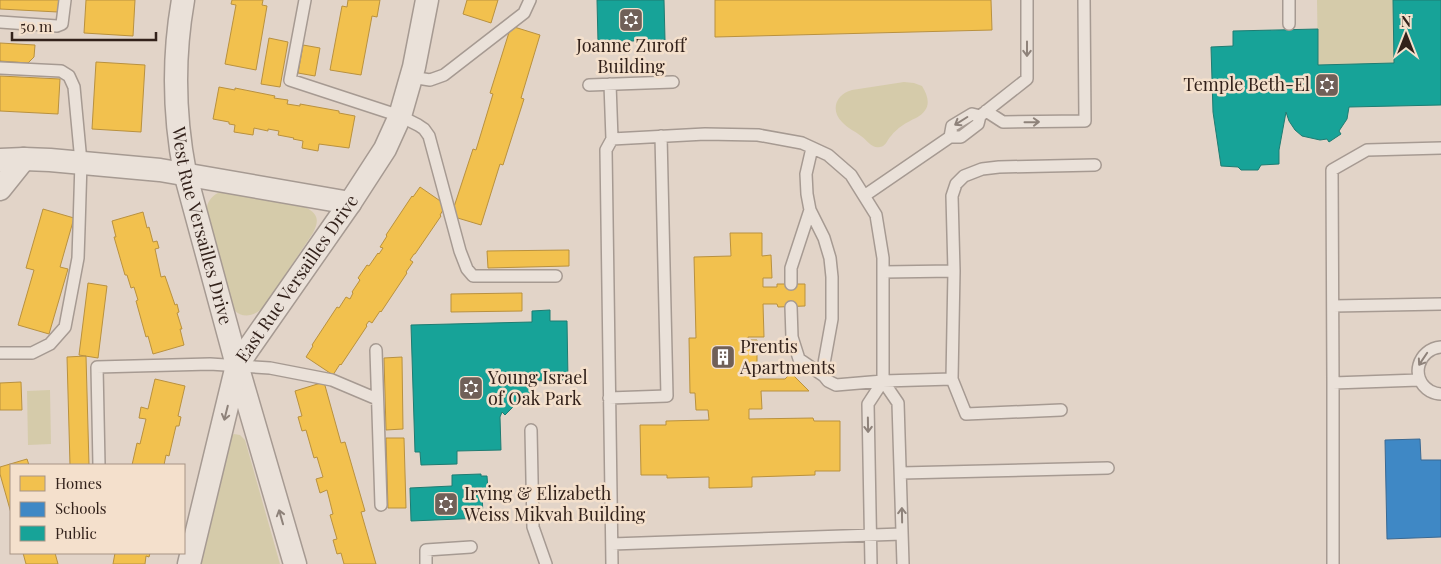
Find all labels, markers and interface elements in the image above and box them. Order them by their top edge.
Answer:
synagogue icon: Joanne Zuroff Building [618,7,644,33]
scale bar [12,10,156,42]
north arrow [1381,10,1431,60]
text: N [1401,12,1411,31]
text: 50 m [20,16,53,36]
place label: Joanne Zuroff Building [575,33,687,78]
one-way arrow [1022,40,1032,56]
place label: Temple Beth-El [1183,72,1310,96]
synagogue icon: Temple Beth-El [1314,72,1340,98]
one-way arrow [954,116,968,126]
one-way arrow [1023,117,1039,126]
street label: West Rue Versailles Drive [167,124,239,327]
street label: East Rue Versailles Drive [230,190,363,367]
place label: Prentis Apartments [739,334,835,379]
building icon: Prentis Apartments [710,344,736,370]
one-way arrow [1418,352,1429,366]
place label: Young Israel of Oak Park [487,365,588,410]
synagogue icon: Young Israel of Oak Park [458,375,484,401]
one-way arrow [221,404,230,420]
one-way arrow [863,417,873,433]
legend [10,464,185,554]
text: Homes [55,473,102,493]
place label: Irving & Elizabeth Weiss Mikvah Building [463,481,646,526]
synagogue icon: Irving & Elizabeth Weiss Mikvah Building [433,491,459,517]
text: Schools [55,498,107,518]
one-way arrow [897,508,906,524]
one-way arrow [276,510,286,526]
text: Public [55,523,97,543]

